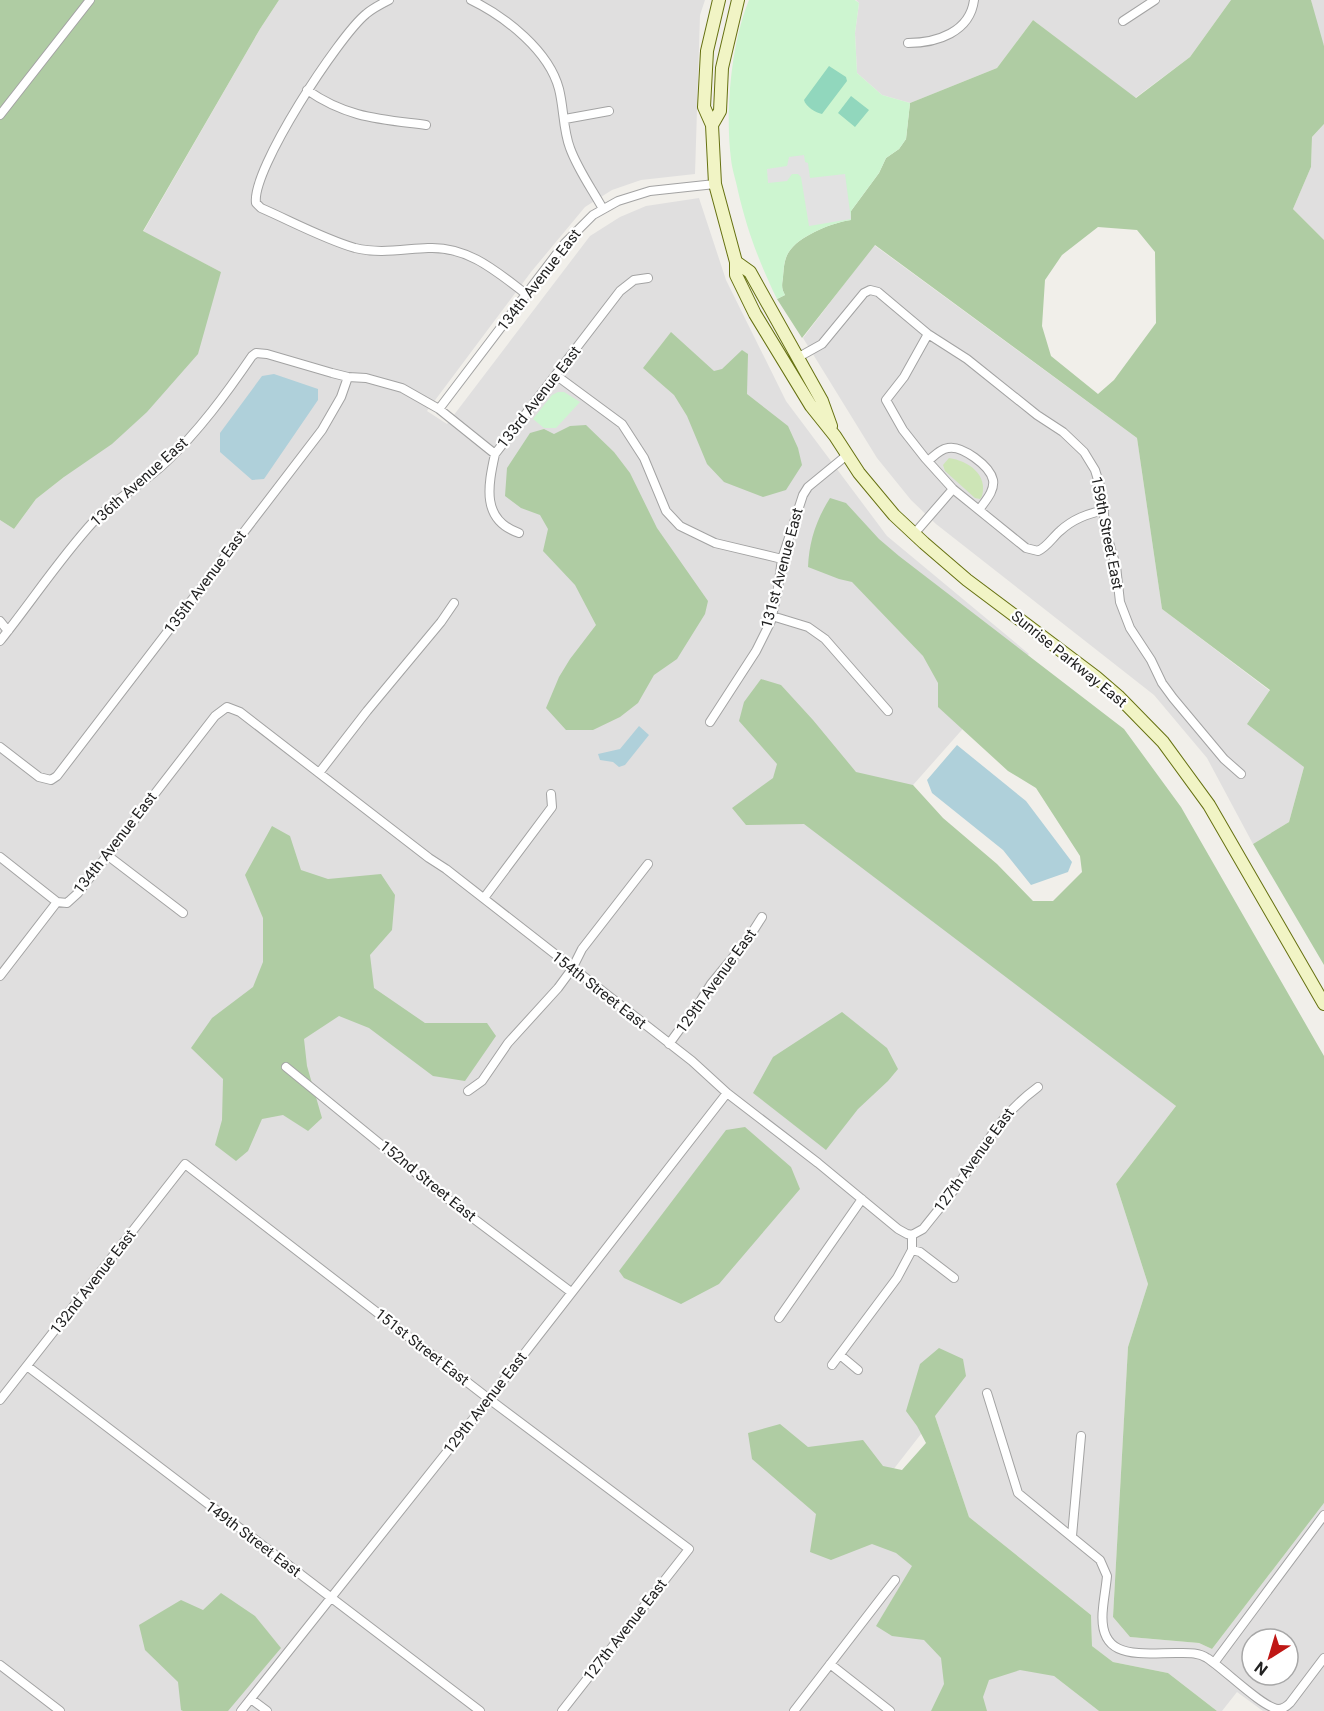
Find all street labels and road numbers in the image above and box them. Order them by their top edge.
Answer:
street label: 134th Avenue East [494,225,584,335]
street label: 133rd Avenue East [494,342,584,452]
street label: 136th Avenue East [87,434,191,530]
street label: 159th Street East [1087,475,1127,591]
street label: 131st Avenue East [757,506,807,630]
street label: 135th Avenue East [160,527,250,637]
street label: Sunrise Parkway East [1008,607,1130,711]
street label: 134th Avenue East [70,788,160,898]
street label: 129th Avenue East [672,925,760,1037]
street label: 154th Street East [548,948,650,1032]
street label: 127th Avenue East [930,1104,1018,1216]
street label: 152nd Street East [376,1137,480,1225]
street label: 132nd Avenue East [47,1226,140,1338]
street label: 151st Street East [371,1305,473,1389]
street label: 129th Avenue East [440,1348,530,1458]
street label: 149th Street East [202,1497,304,1581]
street label: 127th Avenue East [580,1575,670,1685]

